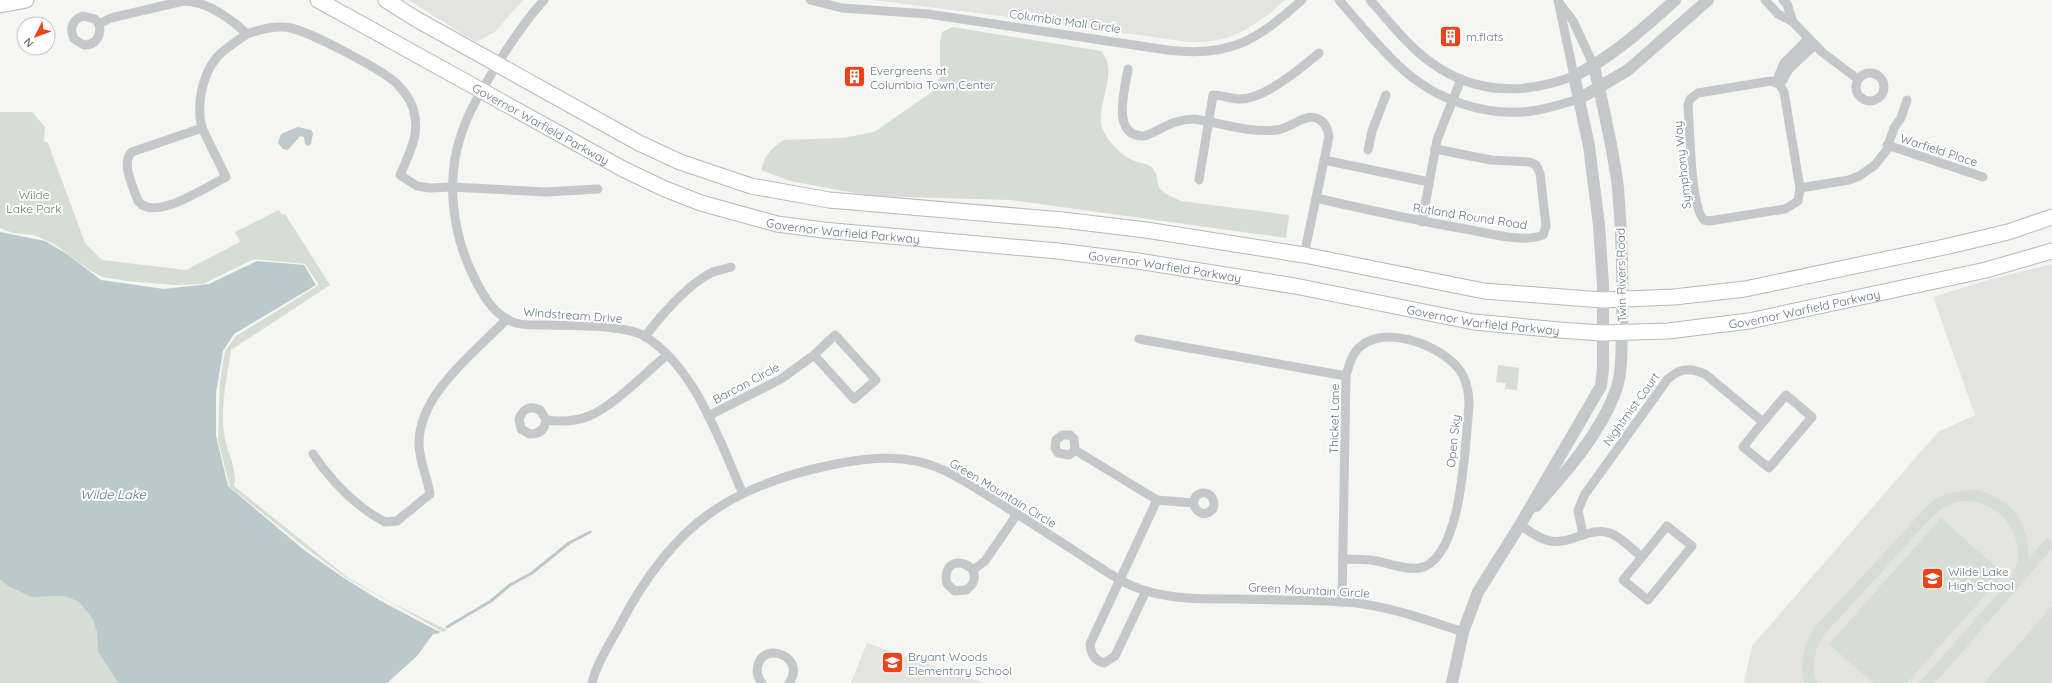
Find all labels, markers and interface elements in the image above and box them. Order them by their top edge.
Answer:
street label: Columbia Mall Circle [1008,6,1122,36]
north arrow [16,16,56,56]
building icon: m.flats [1438,23,1464,49]
place label: m.flats [1466,29,1504,44]
text: N [21,35,36,50]
place label: Evergreens at Columbia Town Center [870,63,996,92]
building icon: Evergreens at Columbia Town Center [841,64,867,90]
street label: Governor Warfield Parkway [470,80,612,168]
street label: Symphony Way [1670,120,1694,210]
street label: Warfield Place [1898,130,1980,170]
park label: Wilde Lake Park [6,187,62,216]
street label: Rutland Round Road [1412,200,1528,232]
street label: Governor Warfield Parkway [765,214,920,246]
street label: Twin Rivers Road [1613,228,1629,322]
street label: Governor Warfield Parkway [1088,247,1242,285]
street label: Governor Warfield Parkway [1728,286,1881,331]
street label: Governor Warfield Parkway [1406,301,1560,338]
street label: Windstream Drive [523,304,623,326]
street label: Barcan Circle [710,359,782,407]
street label: Nightmist Court [1599,369,1663,449]
street label: Thicket Lane [1326,383,1342,454]
street label: Open Sky [1443,414,1463,468]
street label: Green Mountain Circle [947,455,1059,531]
water label: Wilde Lake [80,486,147,502]
place label: Wilde Lake High School [1948,564,2014,593]
school or university icon: Wilde Lake High School [1919,565,1945,591]
street label: Green Mountain Circle [1248,579,1370,601]
place label: Bryant Woods Elementary School [908,649,1012,678]
school or university icon: Bryant Woods Elementary School [879,650,905,676]

